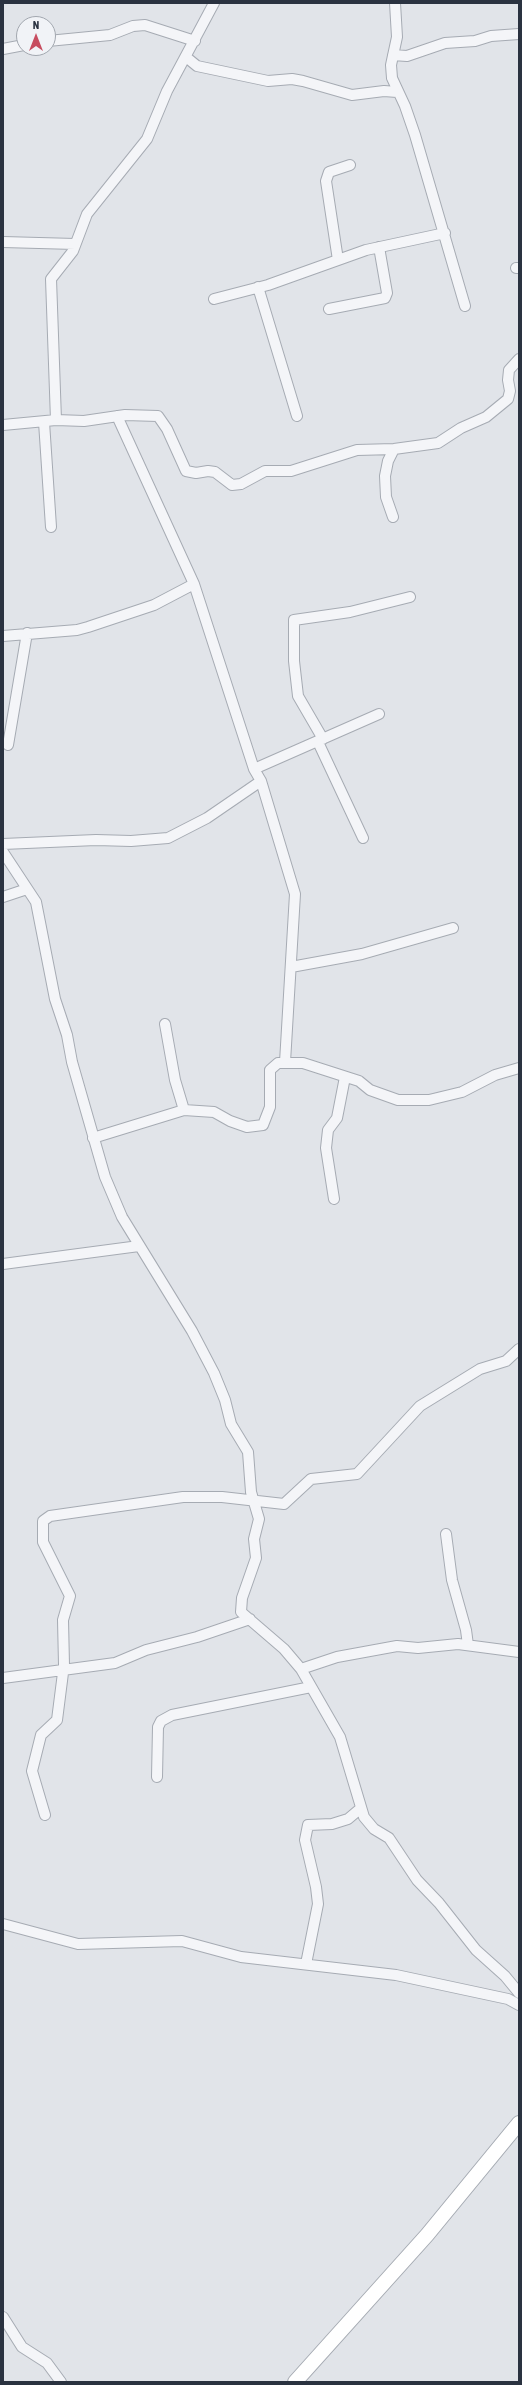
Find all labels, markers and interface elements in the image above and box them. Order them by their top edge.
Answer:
north arrow [16,16,56,56]
text: N [33,19,39,31]

